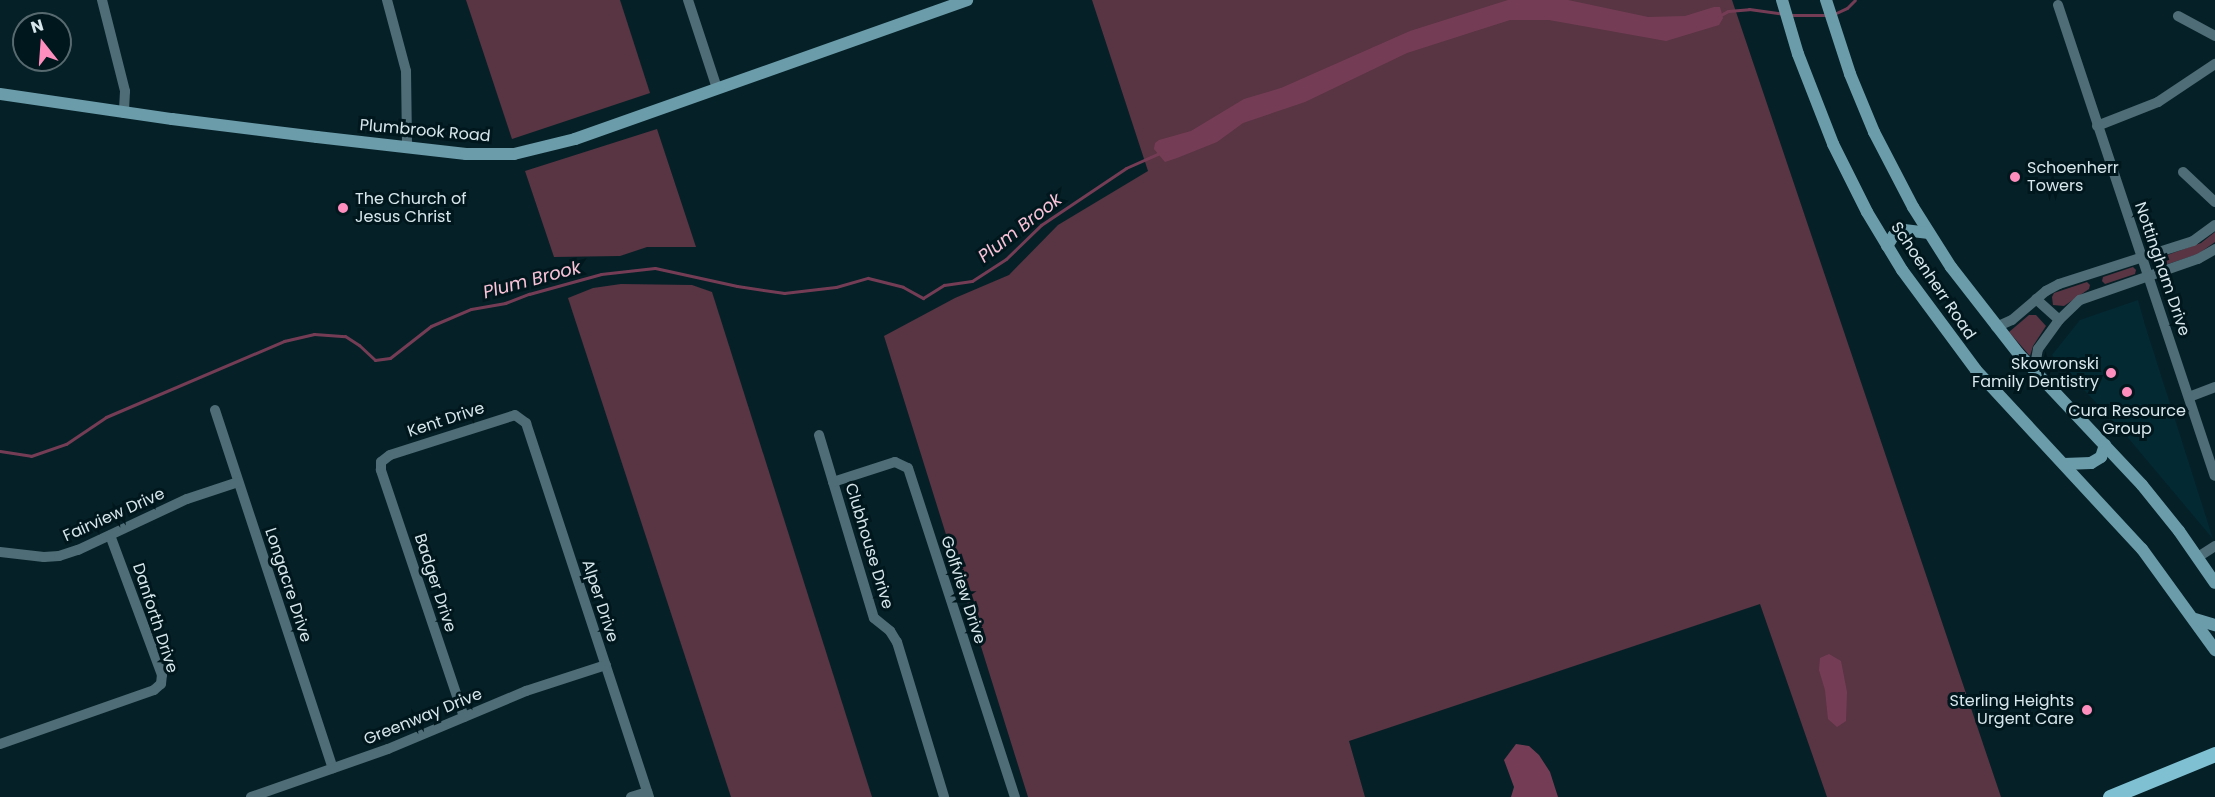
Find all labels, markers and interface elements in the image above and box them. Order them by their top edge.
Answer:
north arrow [12,12,72,72]
text: N [28,13,46,39]
street label: Plumbrook Road [359,116,491,146]
place label: Schoenherr Towers [2027,158,2119,196]
marker: Schoenherr Towers [2008,170,2022,184]
place label: The Church of Jesus Christ [355,189,467,227]
water label: Plum Brook [974,189,1066,267]
street label: Nottingham Drive [2130,200,2194,338]
marker: The Church of Jesus Christ [336,201,350,215]
street label: Schoenherr Road [1887,219,1979,343]
water label: Plum Brook [481,257,583,303]
place label: Skowronski Family Dentistry [1972,354,2099,392]
marker: Skowronski Family Dentistry [2104,366,2118,380]
marker: Cura Resource Group [2120,385,2134,399]
street label: Kent Drive [405,399,487,441]
place label: Cura Resource Group [2068,401,2186,439]
street label: Clubhouse Drive [841,481,897,611]
street label: Fairview Drive [60,484,168,546]
street label: Longacre Drive [260,525,316,645]
street label: Badger Drive [410,531,460,635]
street label: Golfview Drive [937,534,989,646]
street label: Alper Drive [578,557,622,645]
street label: Danforth Drive [128,561,182,675]
street label: Greenway Drive [361,685,485,749]
place label: Sterling Heights Urgent Care [1950,691,2074,729]
marker: Sterling Heights Urgent Care [2078,701,2096,719]

